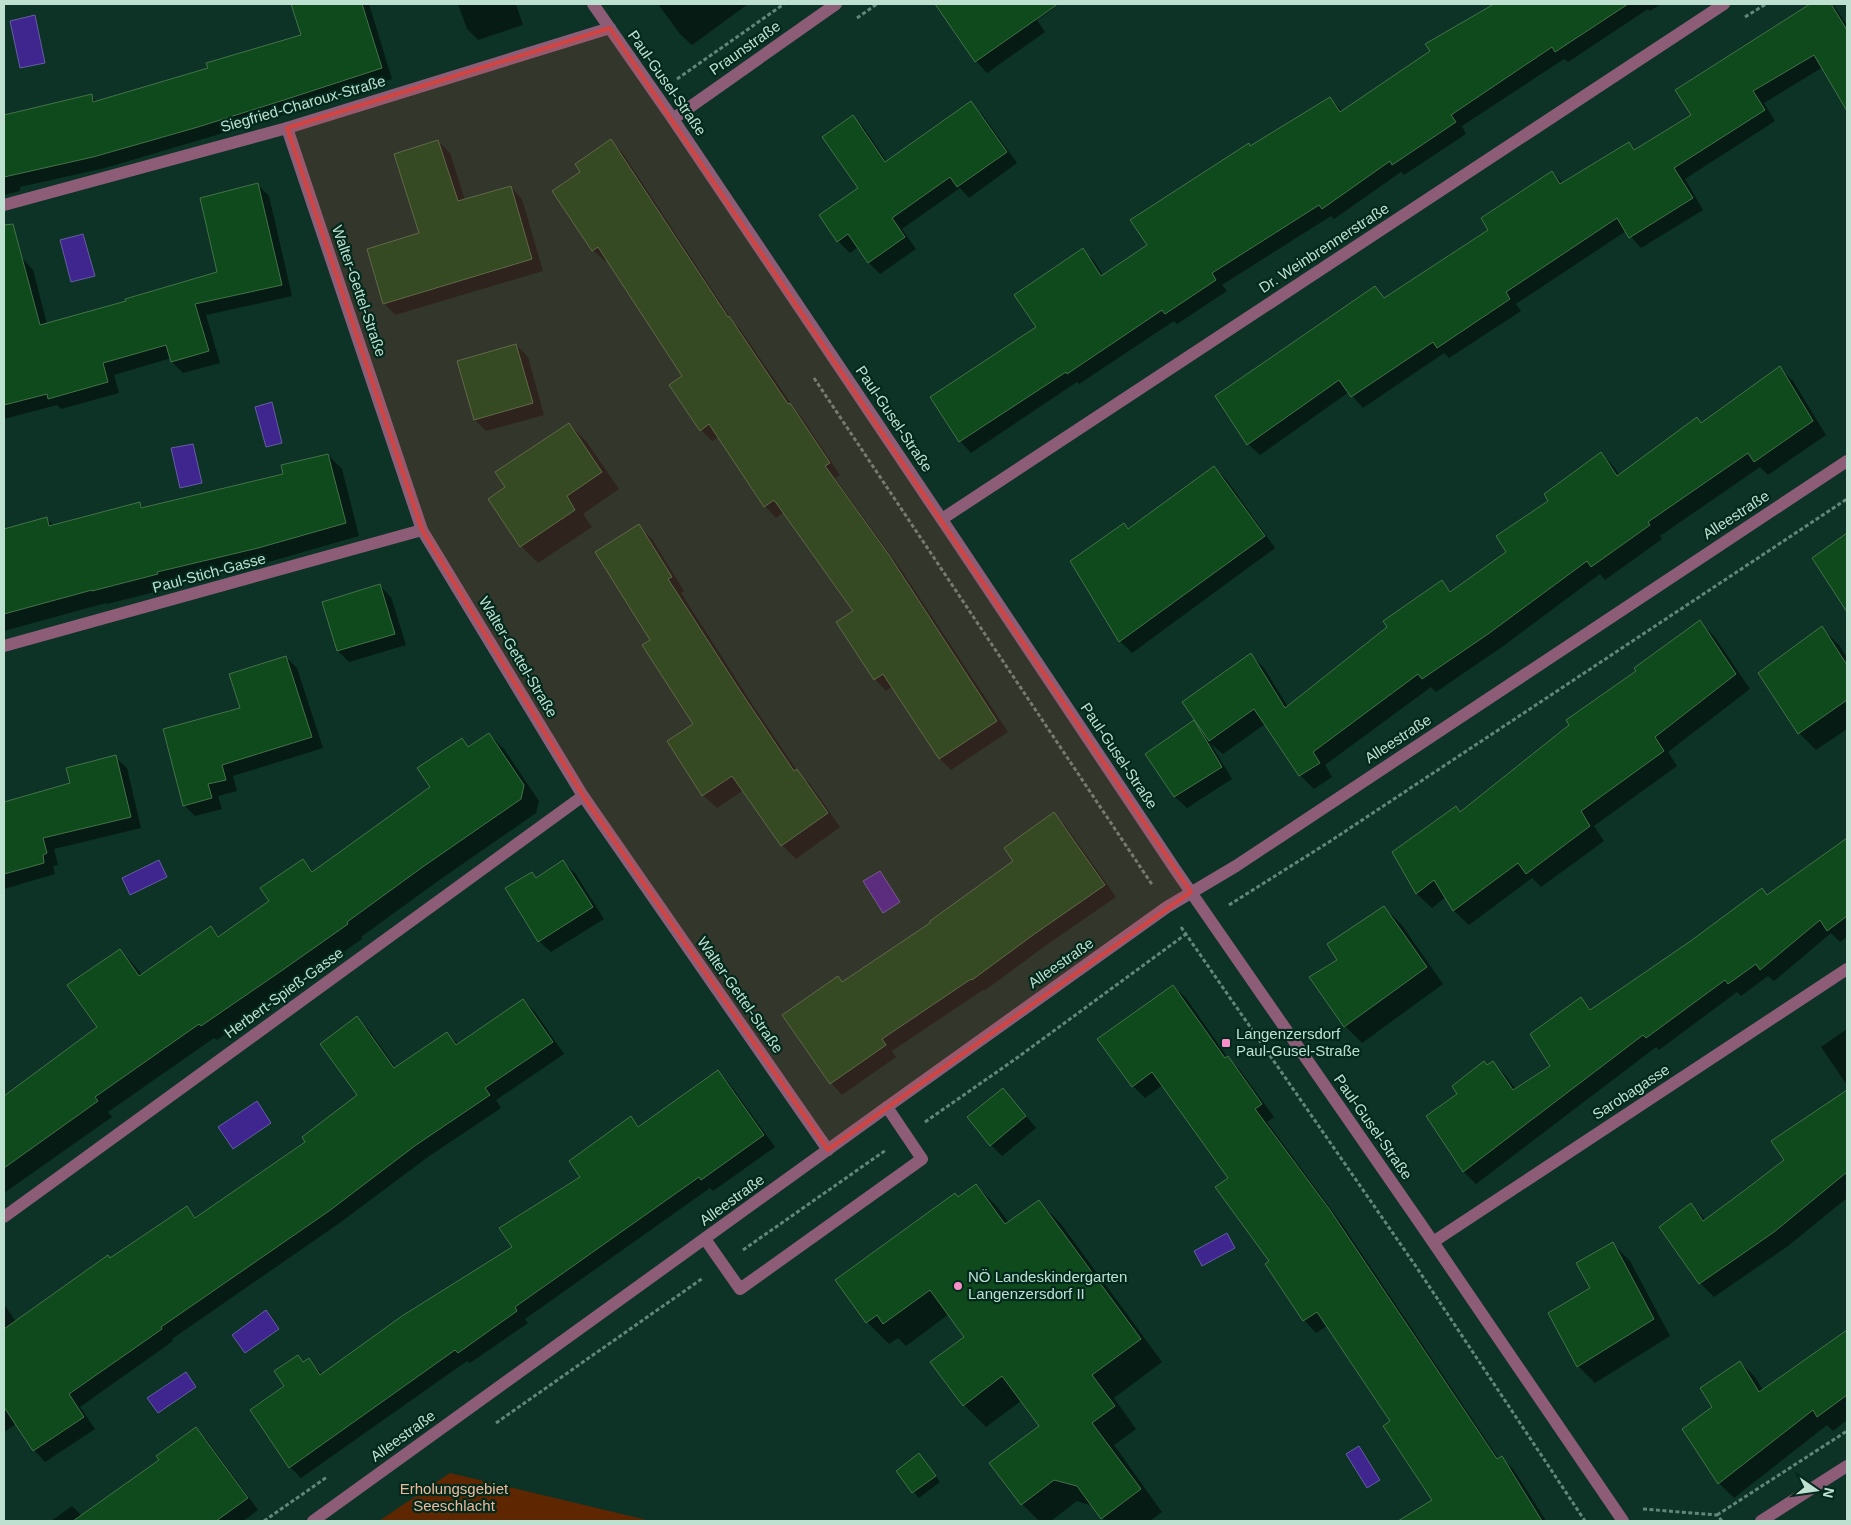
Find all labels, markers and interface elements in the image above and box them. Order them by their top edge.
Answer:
street label: Praunstraße [706,17,783,78]
street label: Paul-Gusel-Straße [625,27,710,138]
street label: Siegfried-Charoux-Straße [218,72,387,135]
street label: Dr. Weinbrennerstraße [1256,199,1392,296]
street label: Walter-Gettel-Straße [329,223,390,359]
street label: Paul-Gusel-Straße [853,362,936,475]
street label: Alleestraße [1699,487,1772,542]
street label: Paul-Stich-Gasse [150,549,267,596]
street label: Walter-Gettel-Straße [476,593,561,720]
street label: Paul-Gusel-Straße [1078,699,1161,812]
street label: Alleestraße [1361,711,1434,766]
street label: Walter-Gettel-Straße [694,933,787,1056]
street label: Alleestraße [1025,934,1097,991]
street label: Herbert-Spieß-Gasse [221,944,346,1041]
place label: Langenzersdorf Paul-Gusel-Straße [1236,1025,1360,1059]
marker: Langenzersdorf Paul-Gusel-Straße [1220,1037,1232,1049]
street label: Sarobagasse [1589,1060,1672,1123]
street label: Paul-Gusel-Straße [1331,1071,1416,1182]
street label: Alleestraße [696,1170,767,1229]
place label: NÖ Landeskindergarten Langenzersdorf II [968,1268,1127,1302]
marker: NÖ Landeskindergarten Langenzersdorf II [952,1280,964,1292]
street label: Alleestraße [367,1406,438,1465]
north arrow [1791,1465,1841,1515]
park label: Erholungsgebiet Seeschlacht [400,1480,509,1514]
text: N [1820,1486,1838,1500]

